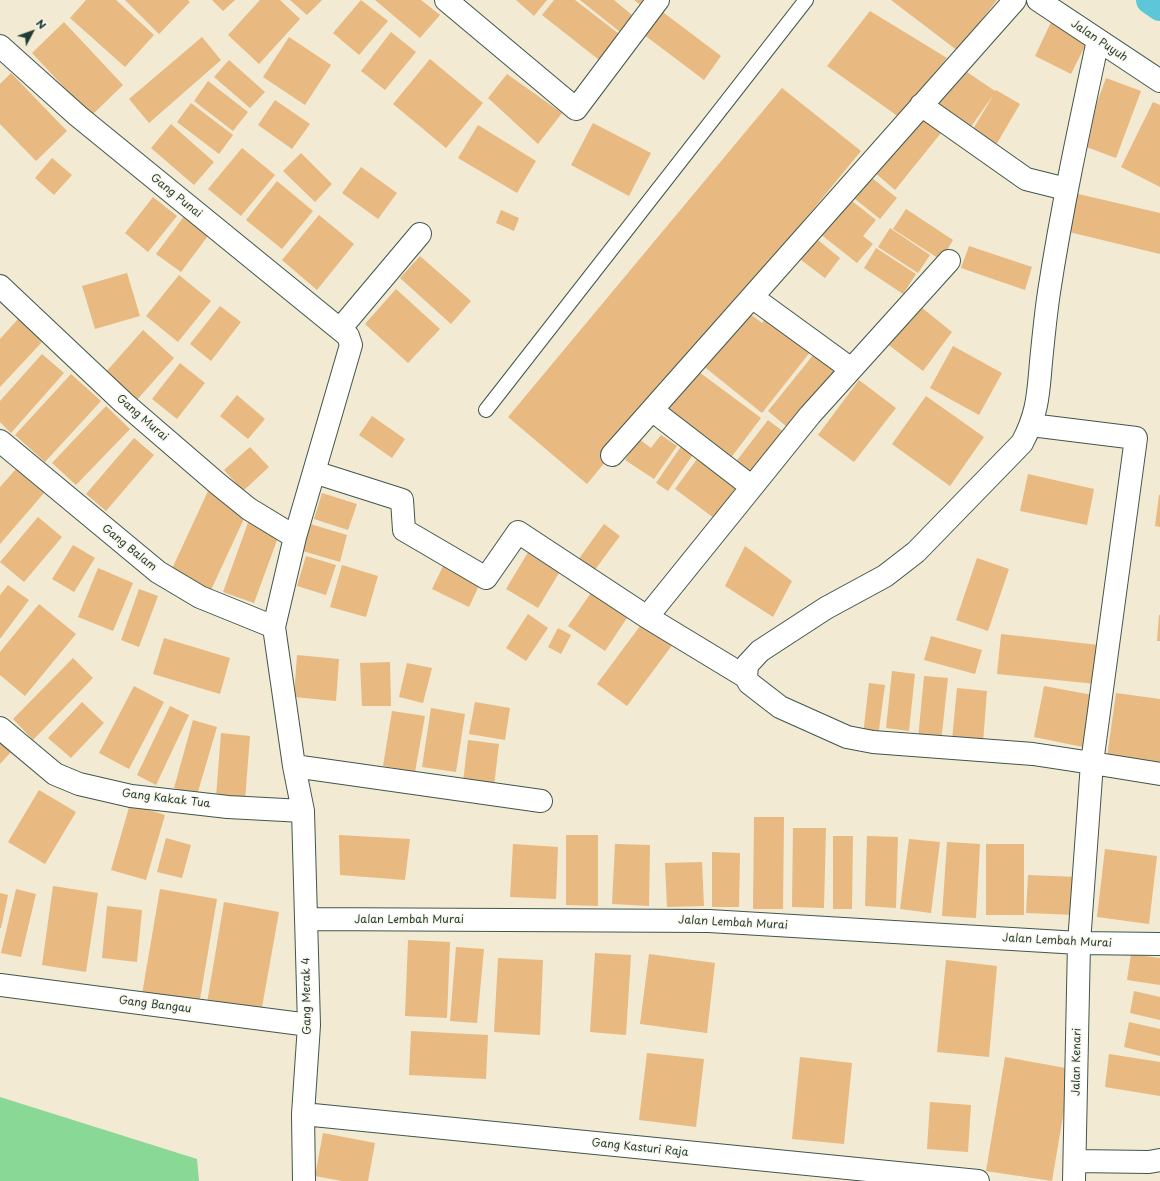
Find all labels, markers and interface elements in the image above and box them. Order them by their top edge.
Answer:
north arrow [12,12,52,52]
text: N [32,15,51,33]
street label: Jalan Puyuh [1068,17,1130,65]
street label: Gang Punai [148,171,204,221]
street label: Gang Murai [114,392,170,444]
street label: Gang Balam [99,522,159,574]
street label: Gang Kakak Tua [121,787,211,811]
street label: Jalan Lembah Murai [354,913,464,927]
street label: Jalan Lembah Murai [678,914,788,932]
street label: Jalan Lembah Murai [1002,932,1112,950]
street label: Gang Merak 4 [300,957,314,1035]
street label: Gang Bangau [118,994,192,1016]
street label: Jalan Kenari [1070,1028,1084,1096]
street label: Gang Kasturi Raja [591,1136,689,1160]

